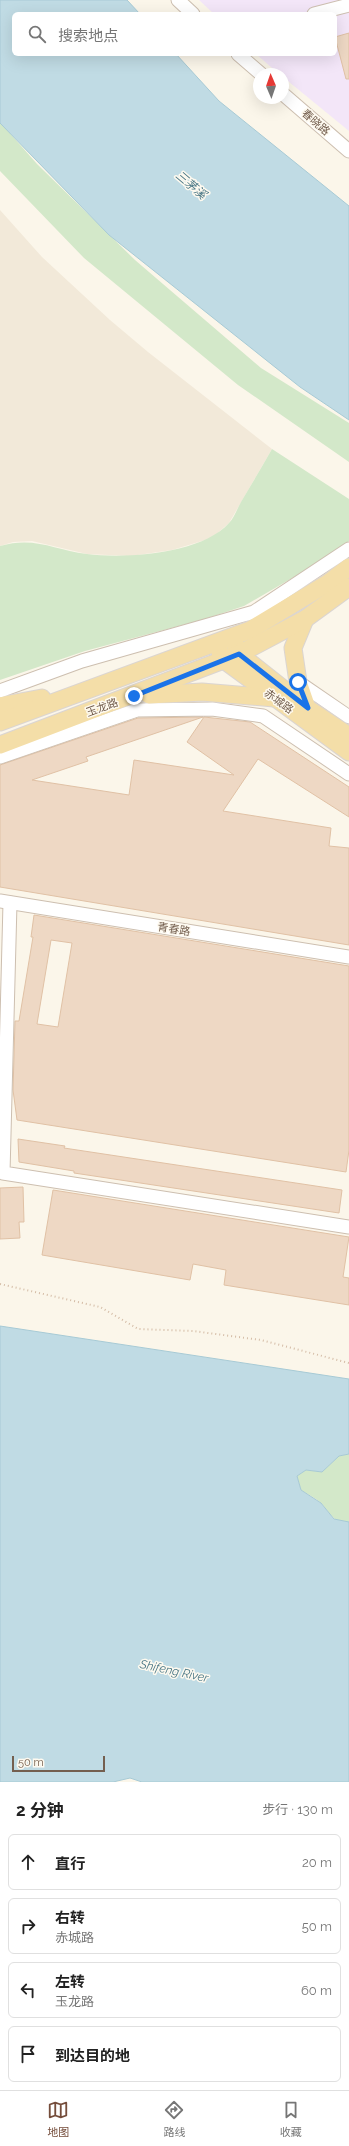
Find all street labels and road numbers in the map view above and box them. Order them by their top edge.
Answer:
street label: 春晓路 [299,107,332,138]
street label: 赤城路 [262,686,296,716]
street label: 玉龙路 [84,696,120,719]
street label: 青春路 [157,920,191,938]

